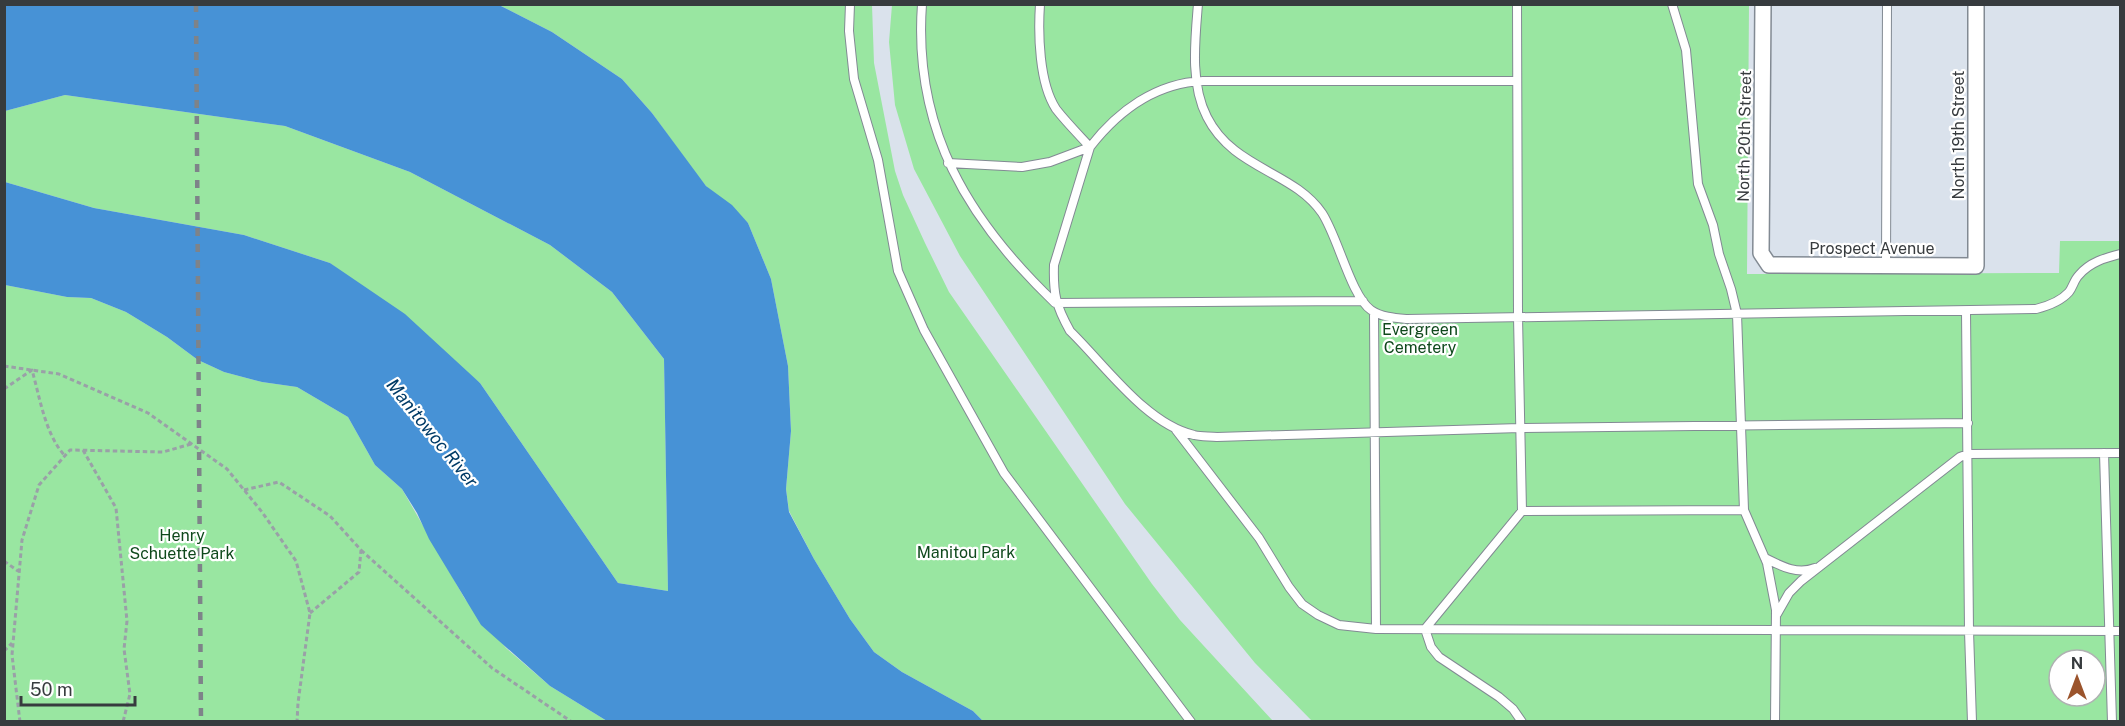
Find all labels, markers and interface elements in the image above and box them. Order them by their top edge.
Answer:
street label: North 20th Street [1734,70,1755,202]
street label: North 19th Street [1949,71,1968,199]
street label: Prospect Avenue [1809,239,1935,258]
park label: Evergreen Cemetery [1382,320,1458,357]
water label: Manitowoc River [382,374,483,491]
park label: Henry Schuette Park [130,526,234,563]
park label: Manitou Park [917,543,1015,562]
north arrow [2047,648,2107,708]
text: N [2071,654,2083,673]
scale bar [21,669,135,707]
text: 50 m [30,679,73,700]

